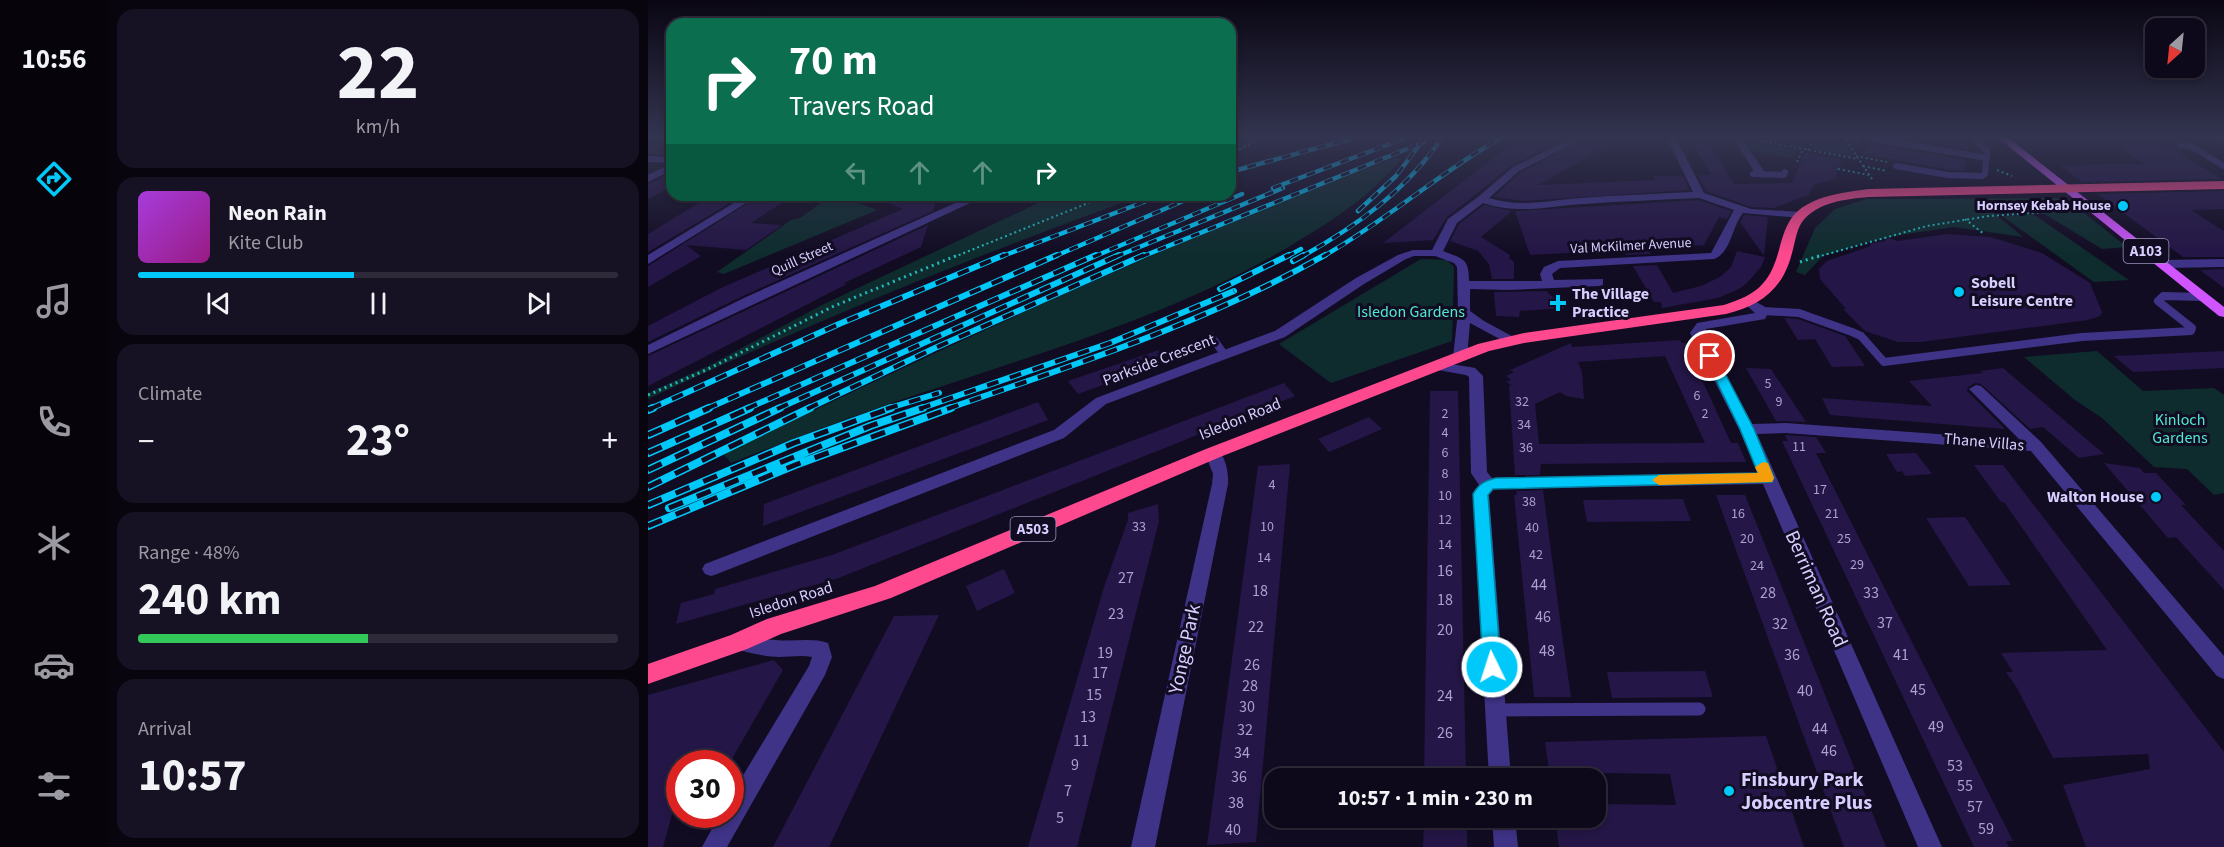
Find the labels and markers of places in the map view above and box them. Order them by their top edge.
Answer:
place label: Hornsey Kebab House [1976,196,2111,216]
marker: Hornsey Kebab House [2116,199,2130,213]
place label: Sobell Leisure Centre [1971,272,2073,312]
place label: The Village Practice [1572,283,1649,323]
marker: Sobell Leisure Centre [1952,285,1966,299]
marker: The Village Practice [1549,294,1567,312]
pin [1684,330,1735,381]
place label: Walton House [2047,486,2144,508]
marker: Walton House [2149,490,2163,504]
place label: Finsbury Park Jobcentre Plus [1741,766,1872,817]
marker: Finsbury Park Jobcentre Plus [1722,784,1736,798]

